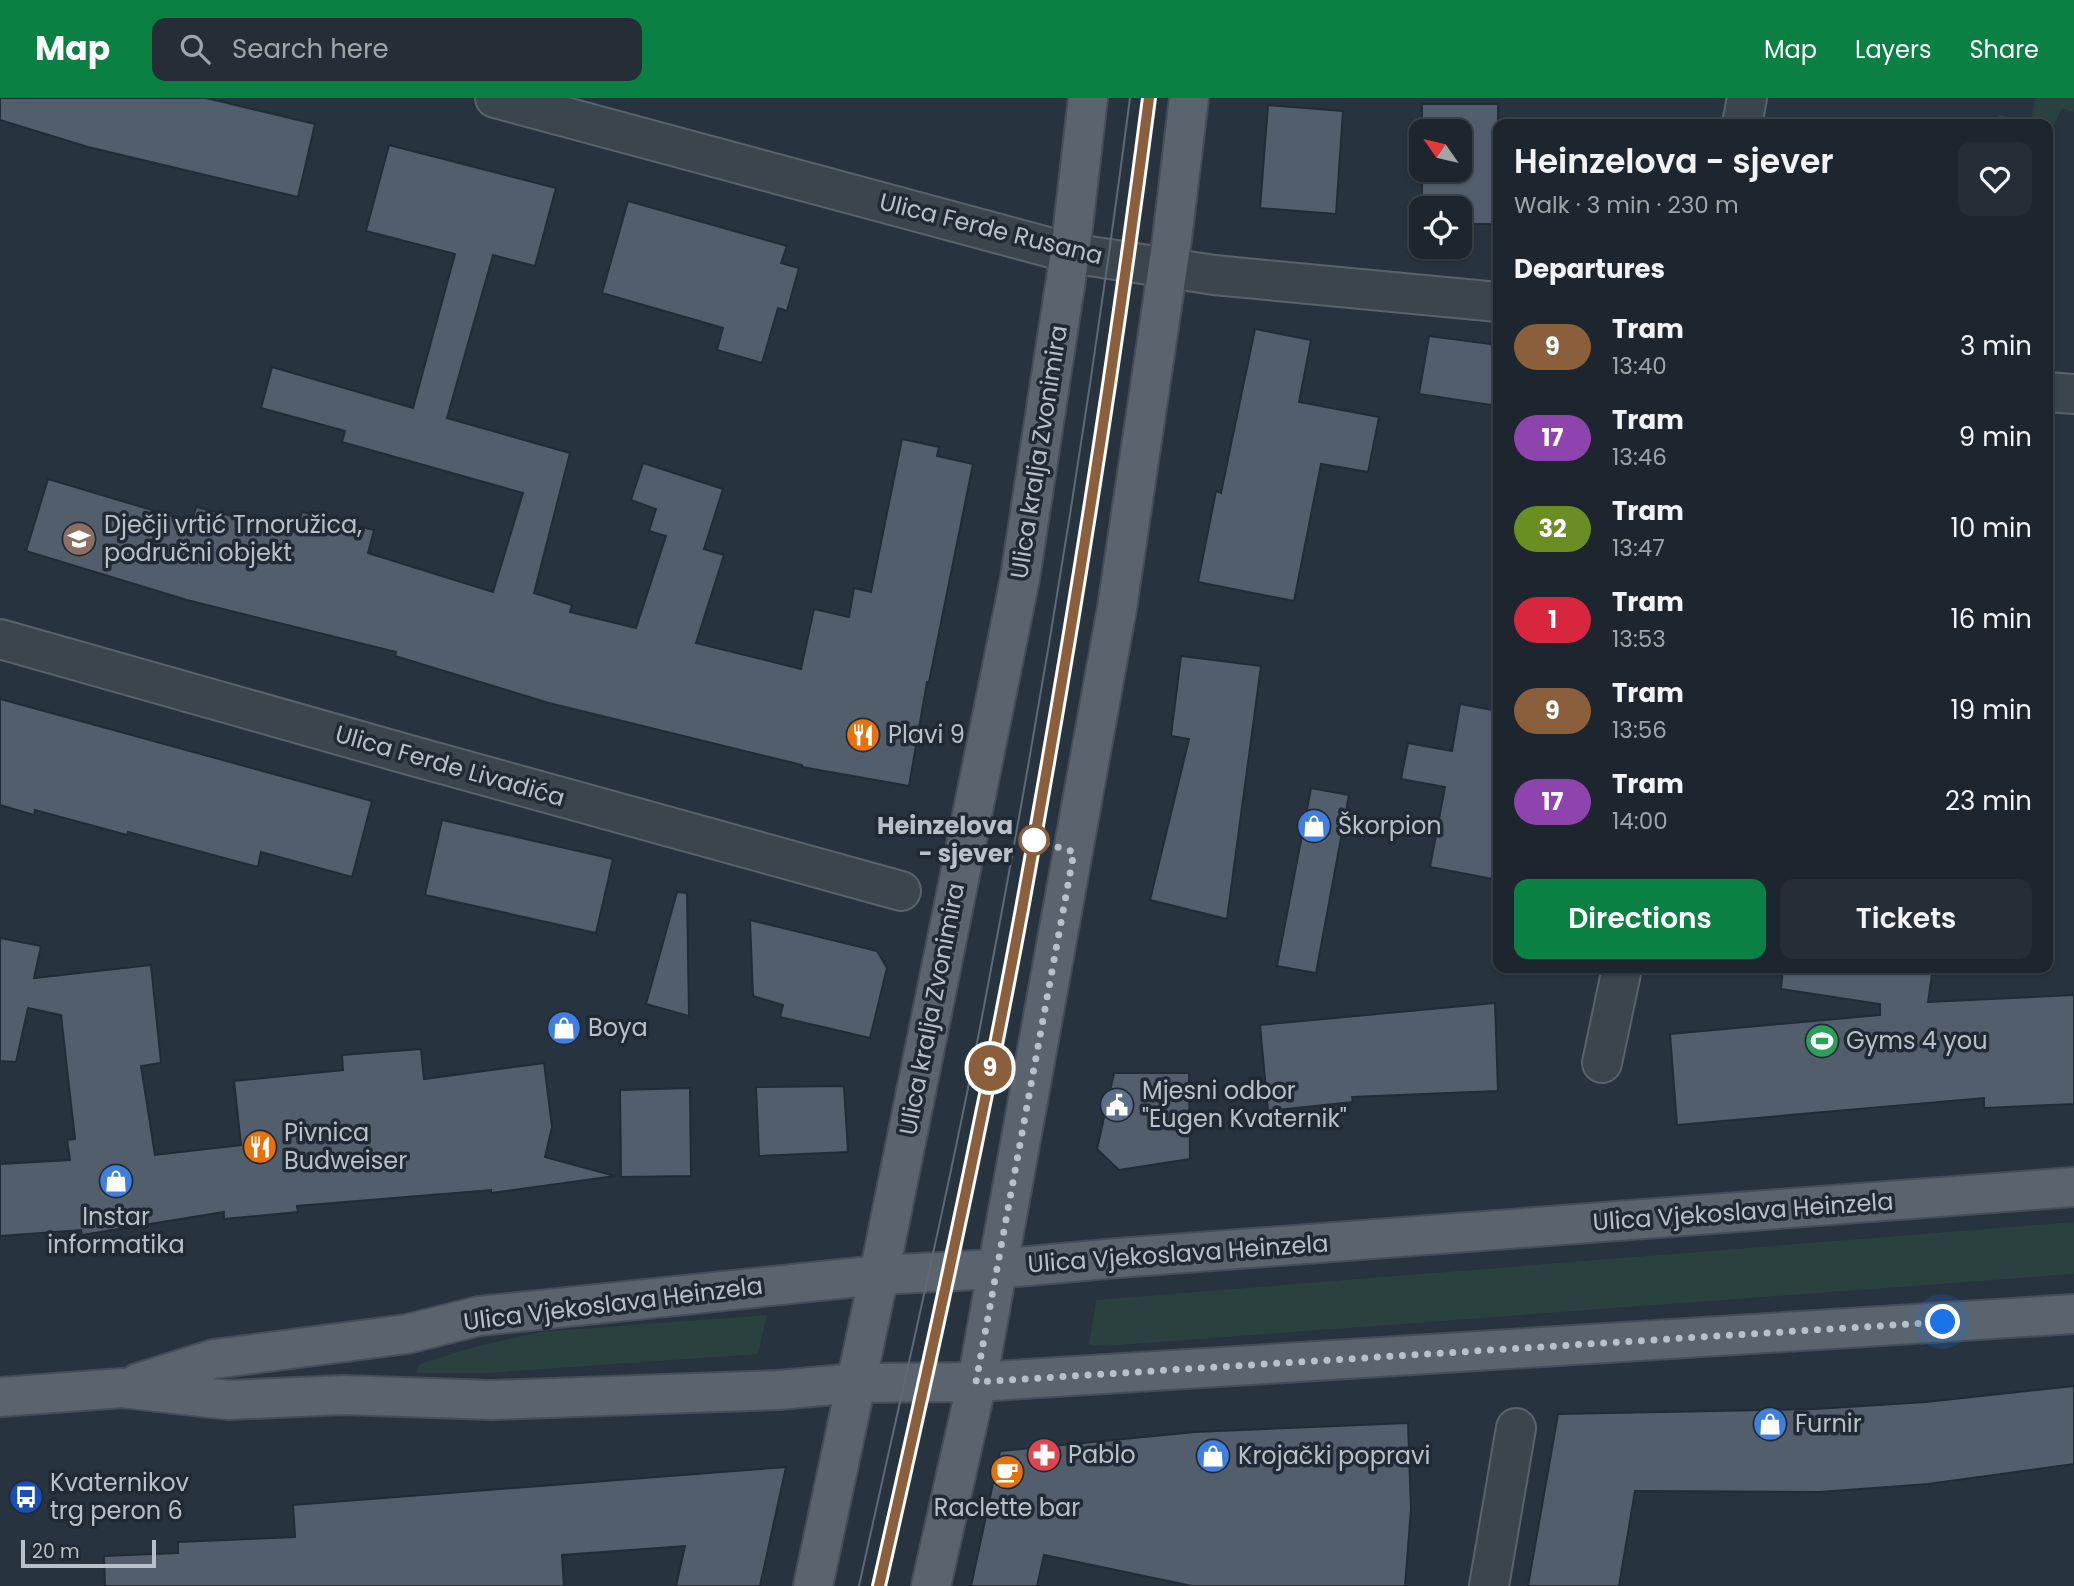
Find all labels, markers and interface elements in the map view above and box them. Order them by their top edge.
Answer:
search box [152,18,642,81]
text: Map [35,25,110,72]
icon: search [176,30,214,68]
text: Search here [232,31,389,67]
text: Map [1764,33,1817,66]
text: Layers [1855,33,1931,66]
text: Share [1969,33,2039,66]
north arrow [1409,119,1472,182]
map controls [1409,119,1472,259]
text: Heinzelova - sjever [1514,138,1834,185]
button: heart [1958,142,2032,216]
street label: Ulica Ferde Rusana [876,185,1106,272]
text: Walk · 3 min · 230 m [1514,189,1739,221]
button: locate [1409,196,1472,259]
text: Departures [1514,251,1665,287]
text: Tram [1612,311,1684,347]
street label: Ulica kralja Zvonimira [1002,323,1075,581]
text: 3 min [1960,328,2032,364]
text: 9 [1545,330,1560,363]
text: 13:40 [1612,350,1667,382]
text: Tram [1612,402,1684,438]
text: 9 min [1959,419,2032,455]
text: 17 [1542,421,1563,454]
text: 13:46 [1612,441,1667,473]
text: Tram [1612,493,1684,529]
place label: Dječji vrtić Trnoružica, područni objekt [104,508,362,569]
text: 10 min [1951,510,2032,546]
text: 32 [1538,512,1567,545]
school or university icon: Dječji vrtić Trnoružica, područni objekt [60,520,98,558]
text: 13:47 [1612,532,1665,564]
text: Tram [1612,584,1684,620]
text: 16 min [1950,601,2032,637]
text: 1 [1548,603,1557,636]
text: 13:53 [1612,623,1666,655]
text: Tram [1612,675,1684,711]
text: 19 min [1951,692,2032,728]
text: 9 [1545,694,1560,727]
text: 13:56 [1612,714,1667,746]
restaurant icon: Plavi 9 [844,716,882,754]
street label: Ulica Ferde Livadića [331,717,569,814]
place label: Plavi 9 [888,718,965,751]
text: Tram [1612,766,1684,802]
text: 23 min [1945,783,2032,819]
text: 17 [1542,785,1563,818]
text: 14:00 [1612,805,1668,837]
shop icon: Škorpion [1295,807,1333,845]
place label: Heinzelova - sjever [877,809,1013,870]
place label: Škorpion [1338,809,1442,842]
marker: Heinzelova - sjever [1019,825,1049,855]
button: Directions [1514,879,1766,959]
button: Tickets [1780,879,2032,959]
street label: Ulica kralja Zvonimira [891,880,972,1138]
shop icon: Boya [545,1009,583,1047]
place label: Boya [588,1011,648,1044]
sports icon: Gyms 4 you [1803,1022,1841,1060]
place label: Gyms 4 you [1846,1024,1988,1057]
line badge: 9 [967,1045,1013,1091]
text: 9 [983,1051,997,1084]
place label: Mjesni odbor "Eugen Kvaternik" [1142,1074,1347,1135]
public building icon: Mjesni odbor "Eugen Kvaternik" [1098,1086,1136,1124]
place label: Pivnica Budweiser [284,1116,407,1177]
restaurant icon: Pivnica Budweiser [241,1128,279,1166]
shop icon: Instar informatika [97,1162,135,1200]
street label: Ulica Vjekoslava Heinzela [1591,1185,1894,1238]
place label: Instar informatika [47,1200,185,1261]
street label: Ulica Vjekoslava Heinzela [1026,1227,1329,1280]
street label: Ulica Vjekoslava Heinzela [461,1269,765,1338]
your location [1925,1304,1960,1339]
shop icon: Furnir [1751,1405,1789,1443]
place label: Furnir [1795,1407,1862,1440]
pharmacy icon: Pablo [1025,1436,1063,1474]
shop icon: Krojački popravi [1194,1437,1232,1475]
place label: Pablo [1068,1438,1136,1471]
place label: Krojački popravi [1238,1439,1430,1472]
cafe icon: Raclette bar [988,1453,1026,1491]
place label: Kvaternikov trg peron 6 [50,1466,190,1527]
bus stop icon: Kvaternikov trg peron 6 [7,1478,45,1516]
place label: Raclette bar [934,1491,1080,1524]
scale bar [21,1537,156,1569]
text: 20 m [32,1538,80,1565]

